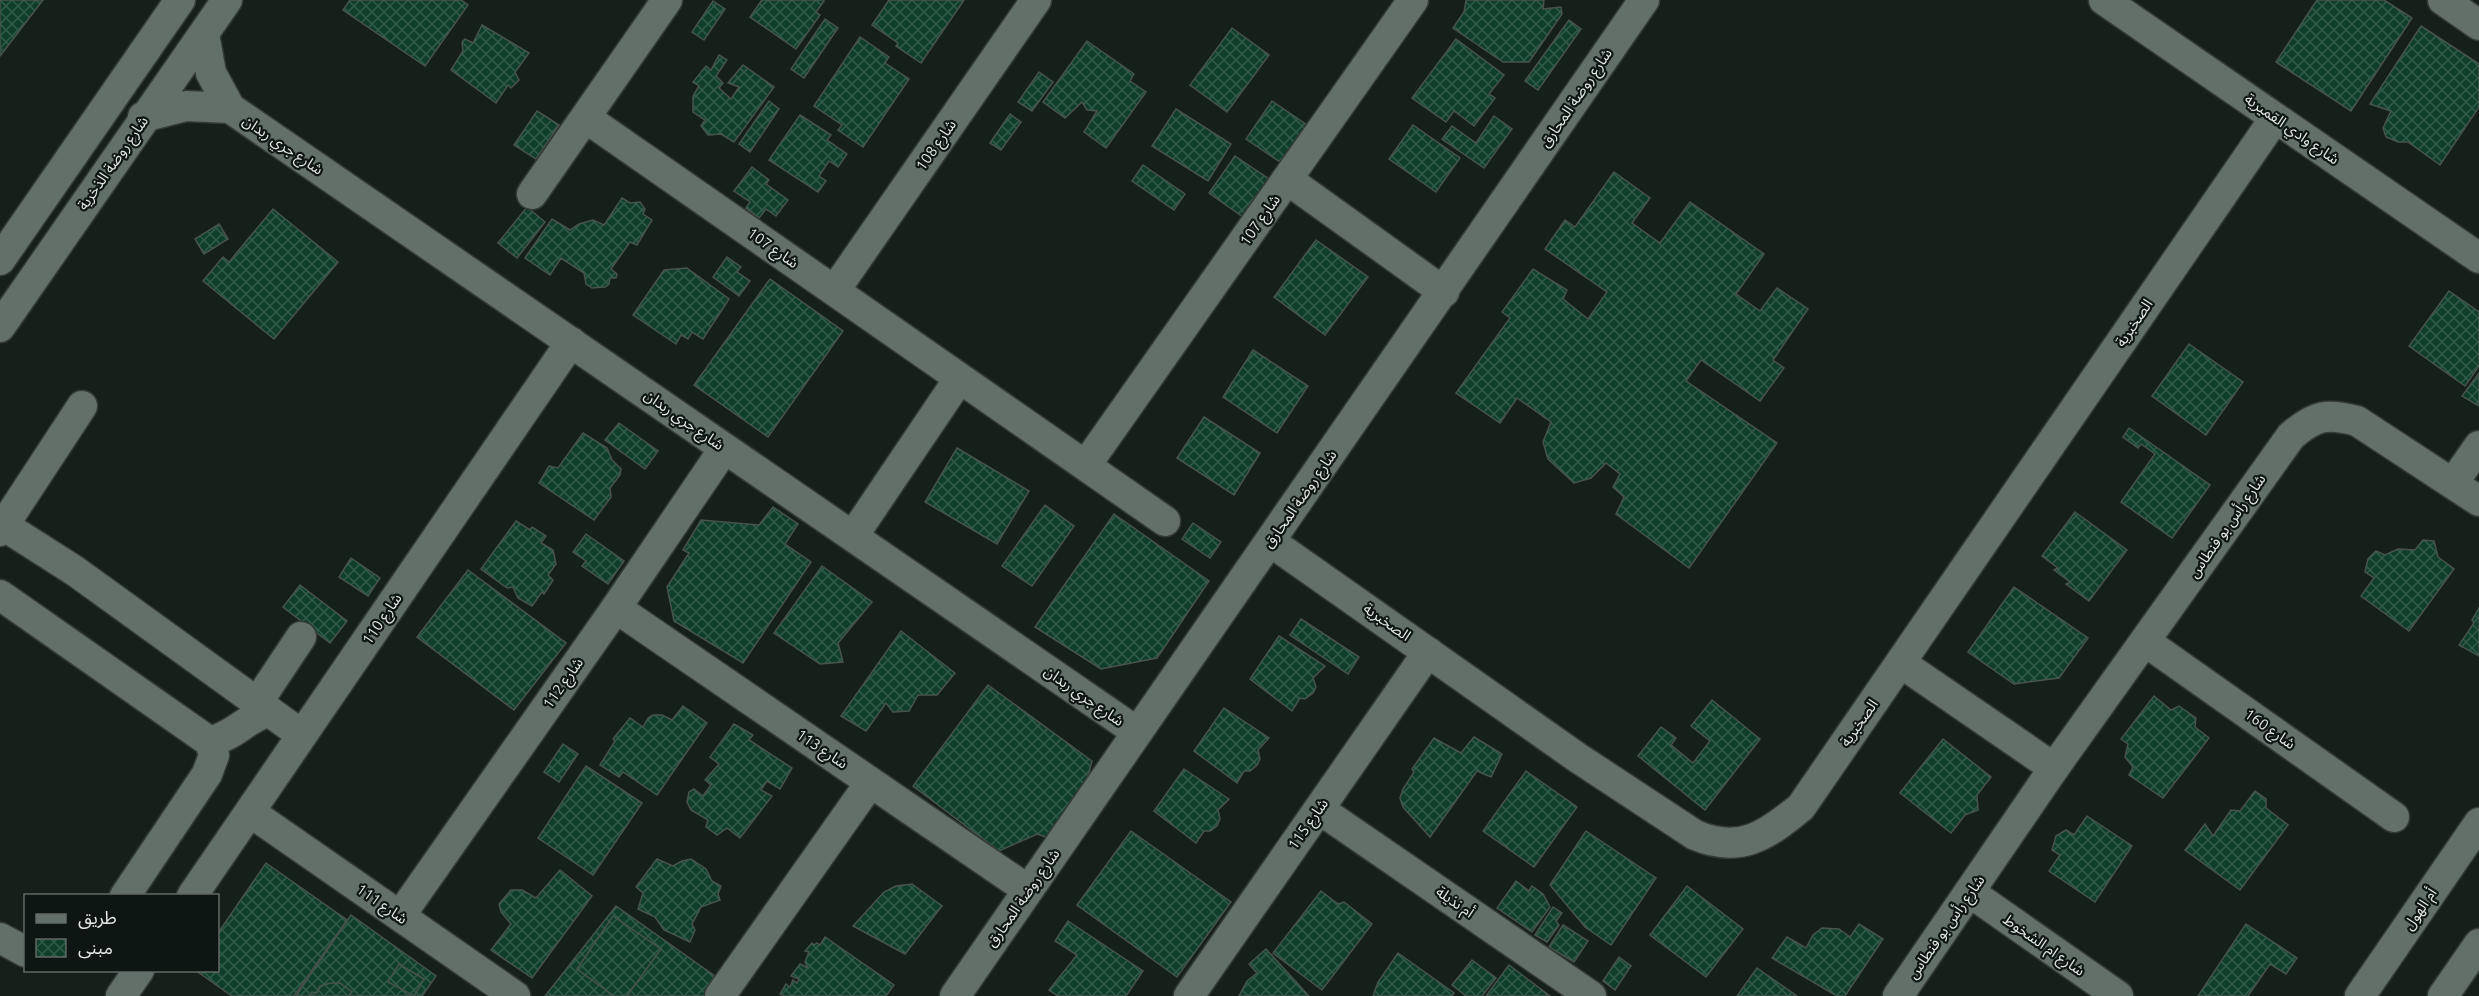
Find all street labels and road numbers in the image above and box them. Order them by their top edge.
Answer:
street label: شارع روضة المحارق [1536,45,1618,153]
street label: شارع وادي القميرية [2240,90,2343,171]
street label: شارع جري ربدان [238,111,327,181]
street label: شارع روضة الذخرية [74,112,155,215]
street label: شارع 108 [912,116,963,176]
street label: شارع 107 [1236,191,1287,251]
street label: شارع 107 [742,224,802,275]
street label: الصخبرية [2112,296,2156,350]
street label: شارع جري ربدان [639,386,728,457]
street label: شارع روضة المحارق [1259,446,1343,553]
street label: شارع رأس بو فنطاس [2185,470,2272,583]
street label: شارع 110 [358,590,408,650]
street label: الصخبرية [1360,599,1414,645]
street label: شارع 112 [539,654,590,714]
street label: شارع جري ربدان [1039,662,1128,733]
street label: الصخبرية [1836,696,1882,750]
street label: شارع 160 [2239,705,2299,756]
street label: شارع 113 [791,725,851,775]
street label: شارع 115 [1284,795,1335,855]
street label: شارع روضة المحارق [982,845,1066,952]
street label: شارع رأس بو فنطاس [1904,871,1991,984]
street label: شارع 111 [351,880,411,931]
street label: أم نذيلة [1431,882,1478,923]
street label: أم الهول [2399,884,2442,935]
street label: شارع ام الشخوط [1998,910,2089,982]

